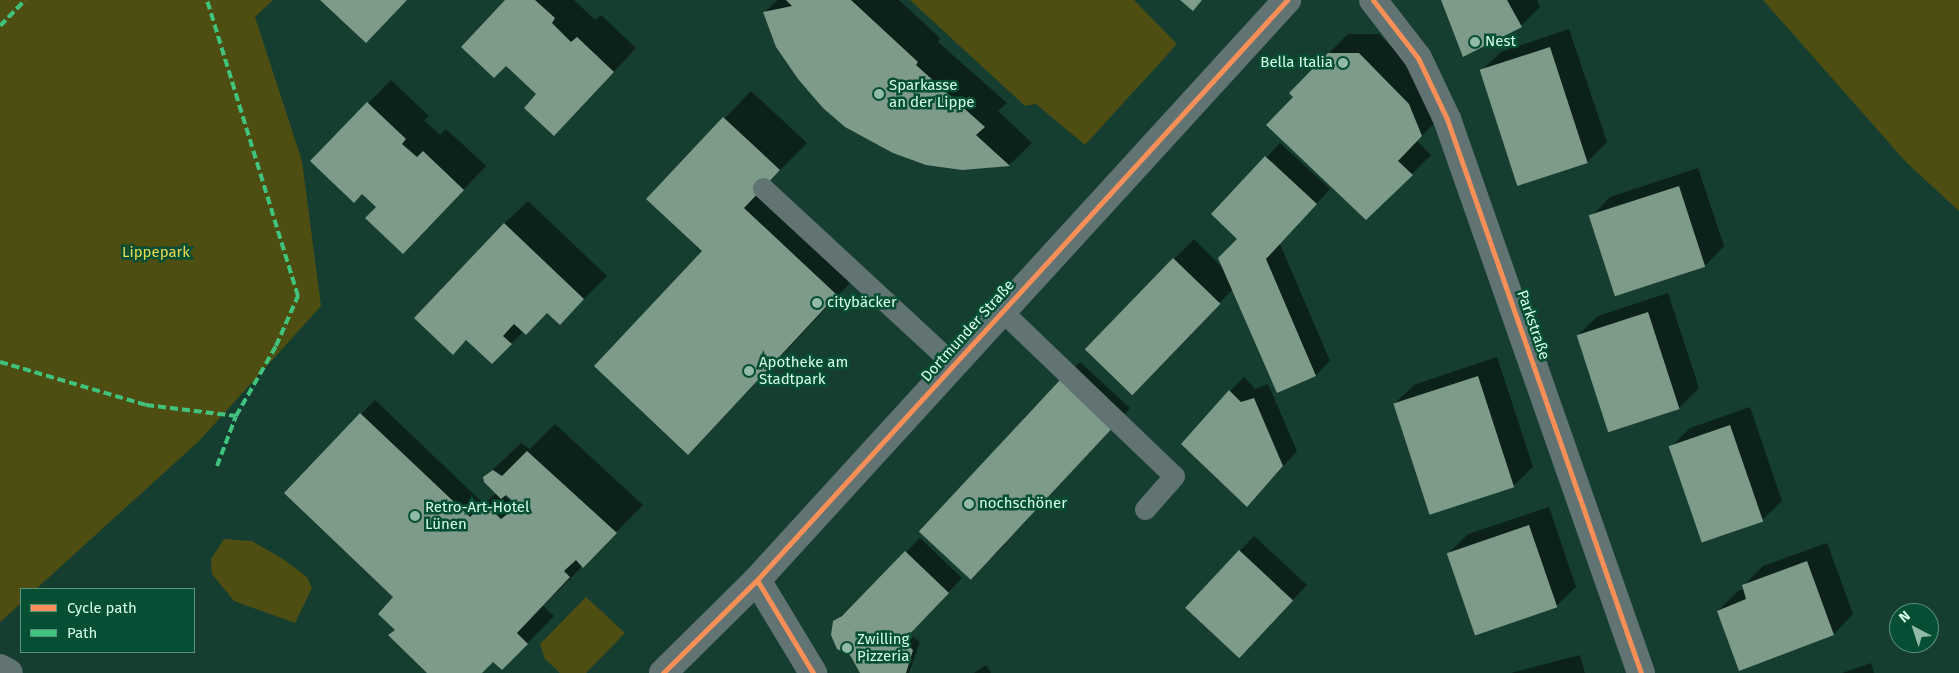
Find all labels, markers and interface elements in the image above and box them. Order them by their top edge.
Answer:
place label: Nest [1485,33,1516,51]
marker: Nest [1469,36,1481,48]
place label: Bella Italia [1260,54,1333,72]
marker: Bella Italia [1337,57,1349,69]
place label: Sparkasse an der Lippe [889,76,975,111]
marker: Sparkasse an der Lippe [873,88,885,100]
park label: Lippepark [122,244,190,262]
street label: Dortmunder Straße [917,276,1019,386]
street label: Parkstraße [1513,288,1553,362]
place label: citybäcker [827,294,897,312]
marker: citybäcker [811,297,823,309]
place label: Apotheke am Stadtpark [759,353,848,388]
marker: Apotheke am Stadtpark [743,365,755,377]
place label: nochschöner [979,495,1067,513]
place label: Retro-Art-Hotel Lünen [425,498,529,533]
marker: nochschöner [963,498,975,510]
marker: Retro-Art-Hotel Lünen [409,510,421,522]
legend [20,588,195,653]
text: Cycle path [67,599,137,617]
north arrow [1889,603,1939,653]
text: N [1896,607,1914,626]
text: Path [67,624,97,642]
place label: Zwilling Pizzeria [857,630,909,665]
marker: Zwilling Pizzeria [841,642,853,654]

